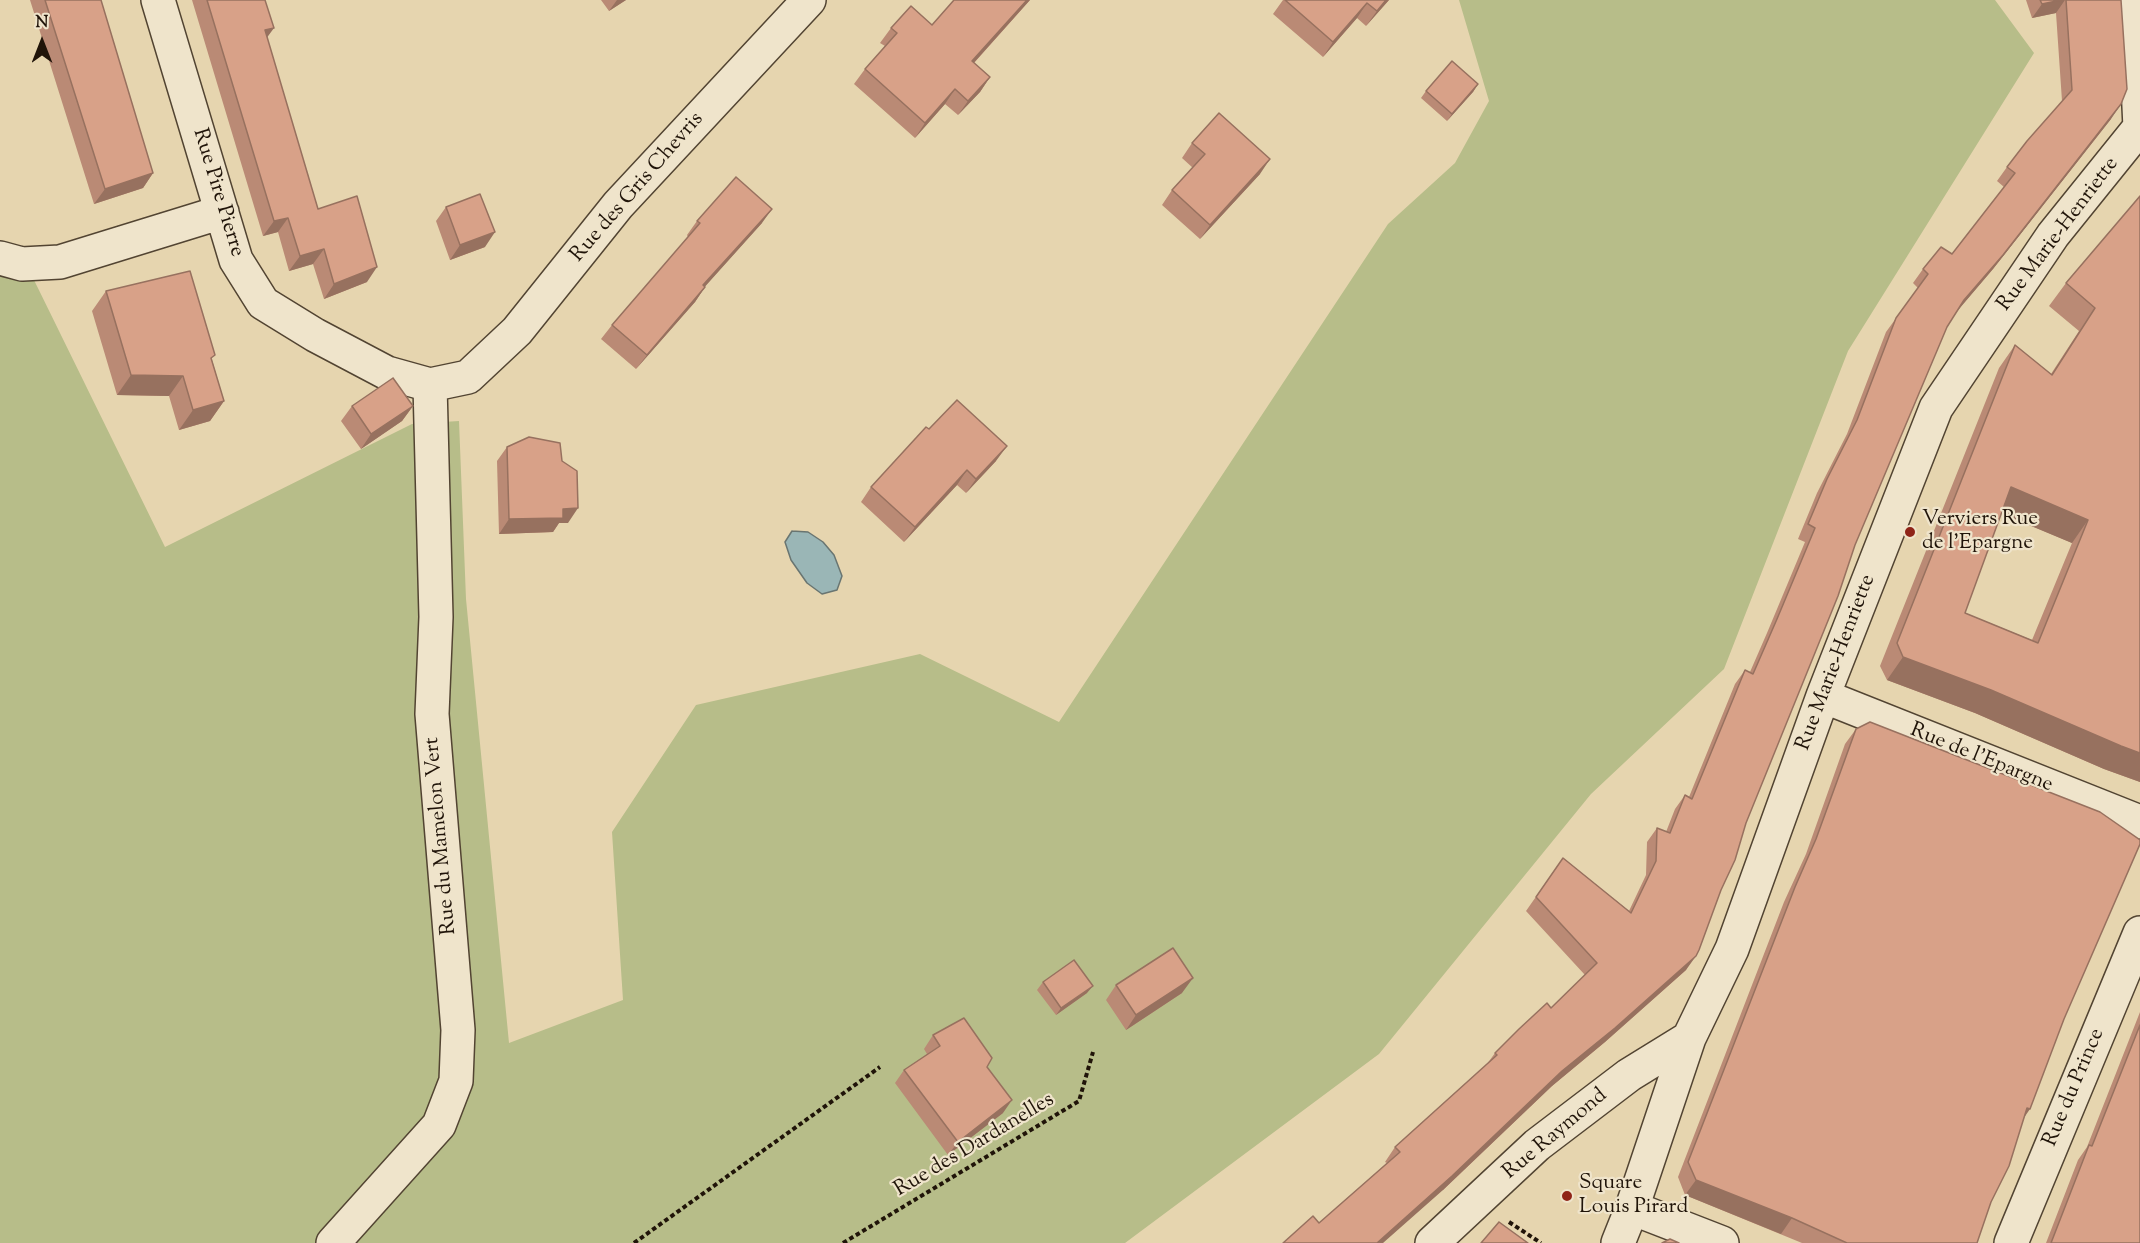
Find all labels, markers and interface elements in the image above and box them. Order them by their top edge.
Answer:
north arrow [12,12,72,72]
text: N [36,12,48,35]
street label: Rue des Gris Chevris [566,108,710,268]
street label: Rue Pire Pierre [185,126,249,260]
street label: Rue Marie-Henriette [1993,153,2125,317]
place label: Verviers Rue de l'Epargne [1922,507,2038,557]
marker: Verviers Rue de l'Epargne [1903,525,1917,539]
street label: Rue Marie-Henriette [1792,572,1882,754]
street label: Rue de l'Epargne [1906,719,2056,799]
street label: Rue du Mamelon Vert [421,736,463,936]
street label: Rue du Prince [2039,1025,2111,1151]
street label: Rue Raymond [1499,1084,1613,1186]
street label: Rue des Dardanelles [891,1088,1059,1204]
place label: Square Louis Pirard [1579,1171,1688,1221]
marker: Square Louis Pirard [1560,1189,1574,1203]

